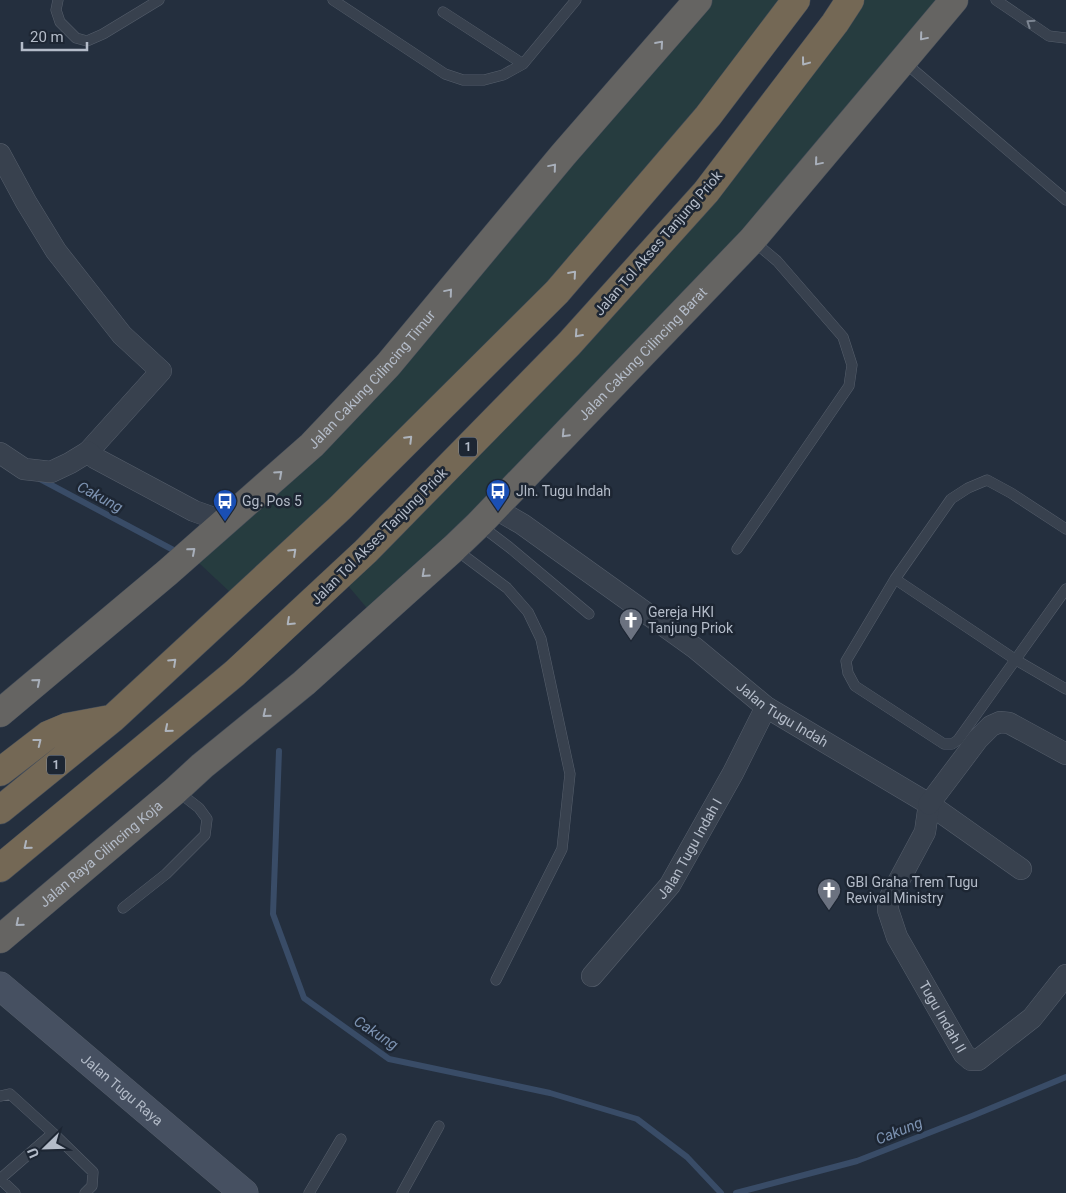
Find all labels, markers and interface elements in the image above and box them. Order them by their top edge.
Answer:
scale bar [22,20,88,52]
one-way arrow [1026,20,1035,29]
text: 20 m [30,28,64,46]
one-way arrow [920,32,929,41]
one-way arrow [654,41,662,50]
one-way arrow [803,56,811,65]
one-way arrow [815,156,824,165]
one-way arrow [548,164,556,173]
street label: Jalan Tol Akses Tanjung Priok [591,167,726,319]
one-way arrow [567,270,576,279]
street label: Jalan Cakung Cilincing Barat [575,284,710,424]
one-way arrow [444,288,453,297]
street label: Jalan Cakung Cilincing Timur [305,307,439,452]
one-way arrow [575,328,584,337]
one-way arrow [562,429,571,438]
one-way arrow [404,436,413,445]
road number: 1 [459,438,477,457]
street label: Jalan Tol Akses Tanjung Priok [307,464,451,608]
one-way arrow [274,471,283,480]
water label: Cakung [74,478,126,516]
bus stop icon: Jln. Tugu Indah [485,478,511,512]
place label: Jln. Tugu Indah [516,483,611,499]
bus stop icon: Gg. Pos 5 [212,488,238,522]
place label: Gg. Pos 5 [242,493,302,509]
one-way arrow [187,548,196,557]
one-way arrow [287,549,296,558]
one-way arrow [422,568,431,577]
place label: Gereja HKI Tanjung Priok [648,604,734,636]
church icon: Gereja HKI Tanjung Priok [618,607,644,641]
one-way arrow [287,616,296,625]
one-way arrow [168,659,177,668]
one-way arrow [32,678,41,687]
street label: Jalan Tugu Indah [733,678,831,750]
one-way arrow [263,709,272,718]
one-way arrow [165,723,174,732]
one-way arrow [33,739,42,748]
road number: 1 [47,756,65,774]
street label: Jalan Tugu Indah I [654,796,725,902]
street label: Jalan Raya Cilincing Koja [36,797,165,910]
one-way arrow [24,840,33,848]
place label: GBI Graha Trem Tugu Revival Ministry [846,874,978,906]
church icon: GBI Graha Trem Tugu Revival Ministry [816,877,842,911]
one-way arrow [16,917,25,926]
street label: Tugu Indah II [916,978,970,1056]
water label: Cakung [351,1012,401,1054]
street label: Jalan Tugu Raya [78,1050,166,1129]
water label: Cakung [873,1113,925,1149]
north arrow [20,1123,70,1173]
text: U [24,1146,42,1160]

